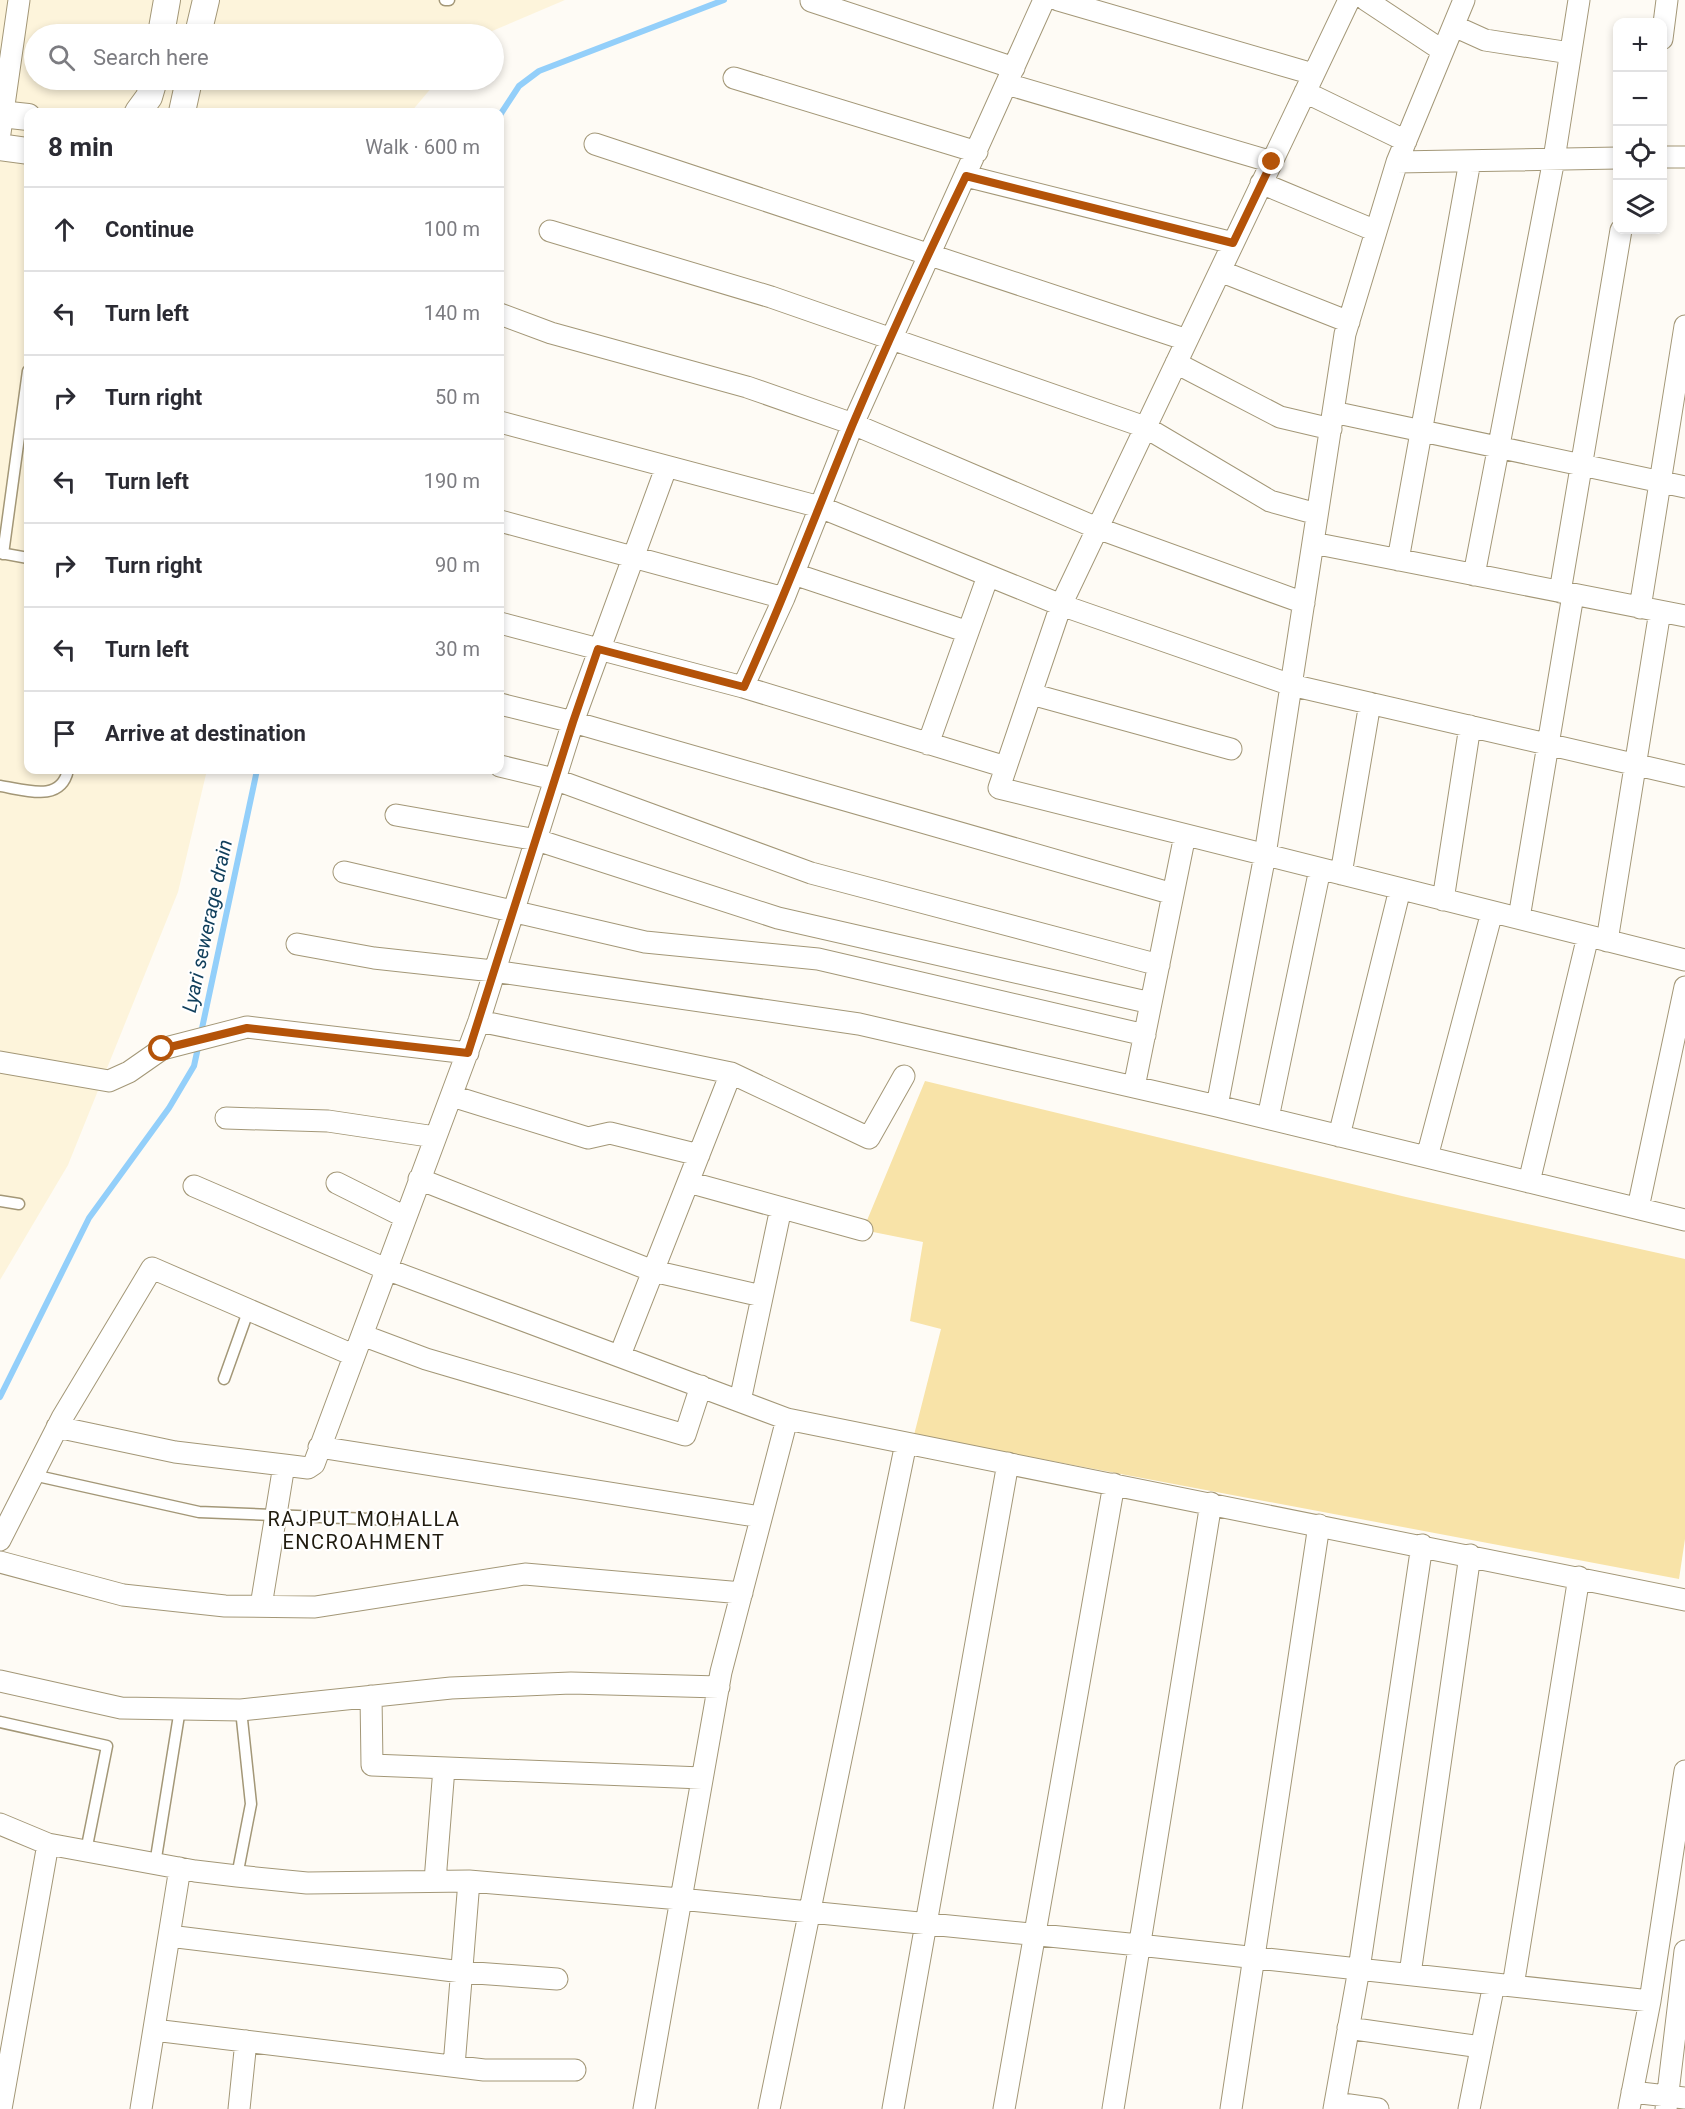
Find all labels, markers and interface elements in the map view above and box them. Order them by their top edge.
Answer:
map controls [1613,18,1667,234]
button: + [1613,18,1667,72]
search box [24,24,504,90]
icon: search [45,41,78,74]
text: Search here [93,45,209,70]
button: − [1613,72,1667,126]
button: locate [1613,126,1667,180]
text: 8 min [48,132,113,162]
text: Walk · 600 m [365,135,480,159]
route end [1258,148,1284,174]
button: layers [1613,180,1667,234]
icon: ahead [48,213,81,246]
text: Continue [105,217,194,242]
text: 100 m [424,217,480,241]
icon: left [48,297,81,330]
text: Turn left [105,301,189,326]
text: 140 m [424,301,480,325]
icon: right [48,381,81,414]
text: Turn right [105,385,202,410]
text: 50 m [435,385,480,409]
icon: left [48,465,81,498]
text: Turn left [105,469,189,494]
text: 190 m [424,469,480,493]
icon: right [48,549,81,582]
text: Turn right [105,553,202,578]
text: 90 m [435,553,480,577]
icon: left [48,633,81,666]
text: Turn left [105,637,189,662]
text: 30 m [435,637,480,661]
icon: arrive [48,717,81,750]
text: Arrive at destination [105,721,306,746]
water label: Lyari sewerage drain [177,837,237,1015]
route start [148,1035,174,1061]
district label: RAJPUT MOHALLA ENCROAHMENT [268,1507,460,1554]

